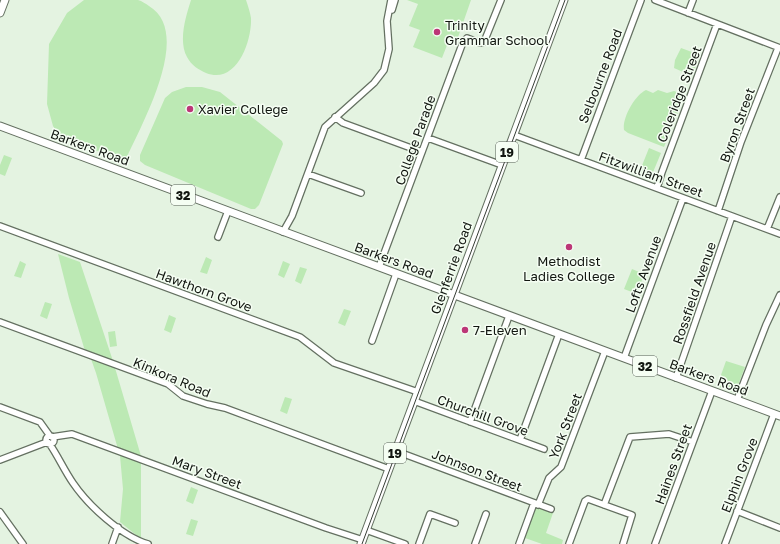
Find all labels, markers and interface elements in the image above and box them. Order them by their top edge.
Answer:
place label: Trinity Grammar School [445,17,548,48]
marker: Trinity Grammar School [432,27,442,37]
street label: Selbourne Road [575,27,625,125]
street label: Coleridge Street [653,44,705,144]
street label: Byron Street [716,85,758,165]
street label: College Parade [391,93,439,187]
place label: Xavier College [198,101,288,117]
marker: Xavier College [185,104,195,114]
street label: Barkers Road [48,125,132,169]
road number: 19 [496,142,518,162]
street label: Fitzwilliam Street [597,148,705,200]
road number: 32 [171,185,195,205]
street label: Glenferrie Road [427,220,475,316]
street label: Lofts Avenue [622,233,664,315]
street label: Barkers Road [352,238,436,282]
street label: Rossfield Avenue [669,240,719,346]
marker: Methodist Ladies College [564,242,574,252]
place label: Methodist Ladies College [523,253,615,284]
street label: Hawthorn Grove [154,265,254,315]
place label: 7-Eleven [473,322,527,338]
marker: 7-Eleven [460,325,470,335]
street label: Kinkora Road [131,353,213,401]
street label: Barkers Road [667,355,751,399]
road number: 32 [633,356,657,376]
street label: Churchill Grove [435,391,531,439]
street label: York Street [545,391,585,461]
street label: Haines Street [651,421,695,507]
street label: Elphin Grove [717,435,761,515]
road number: 19 [384,443,406,463]
street label: Johnson Street [430,445,524,495]
street label: Mary Street [170,452,244,492]

